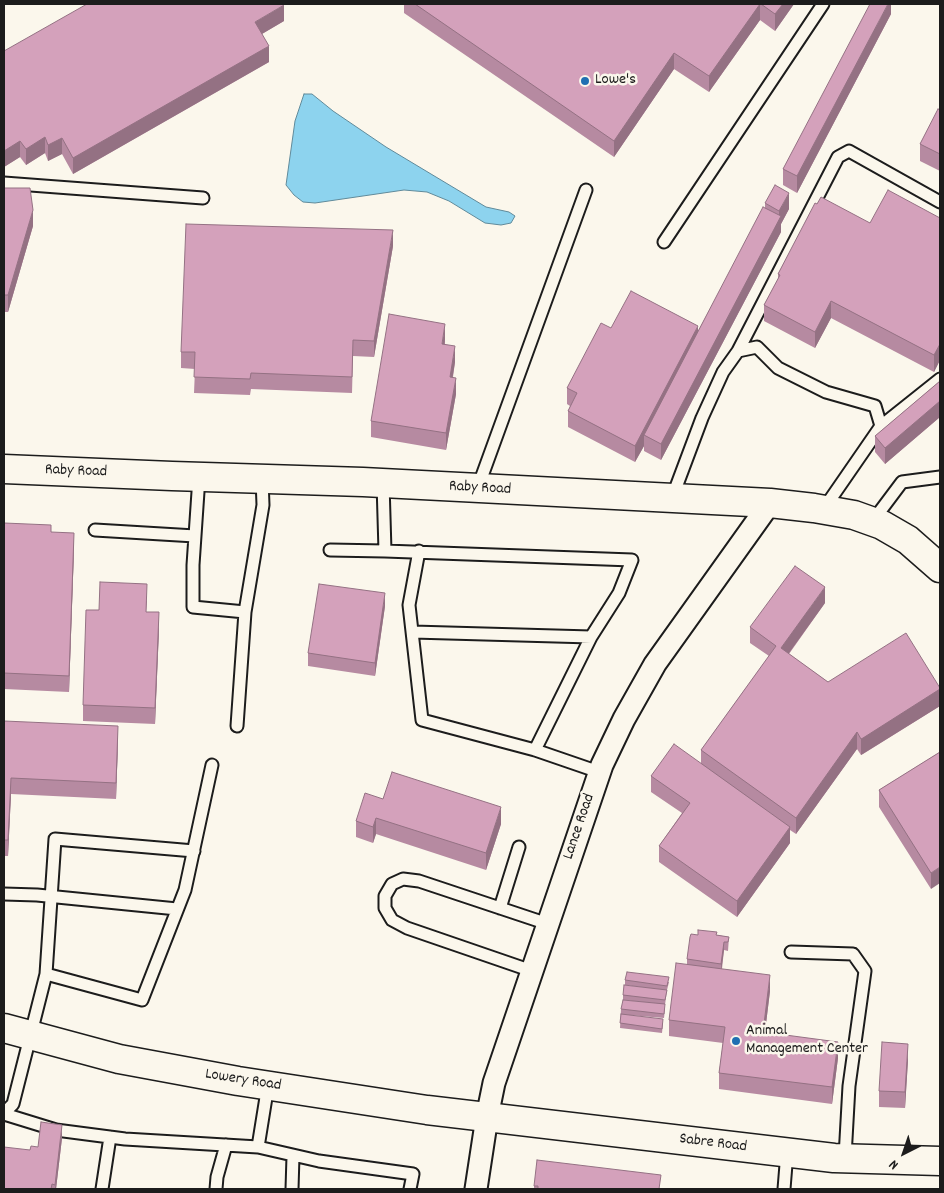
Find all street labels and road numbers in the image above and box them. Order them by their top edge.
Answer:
street label: Raby Road [45,461,107,483]
street label: Raby Road [448,478,512,500]
street label: Lance Road [560,791,600,863]
street label: Lowery Road [203,1065,283,1097]
street label: Sabre Road [678,1130,748,1158]

